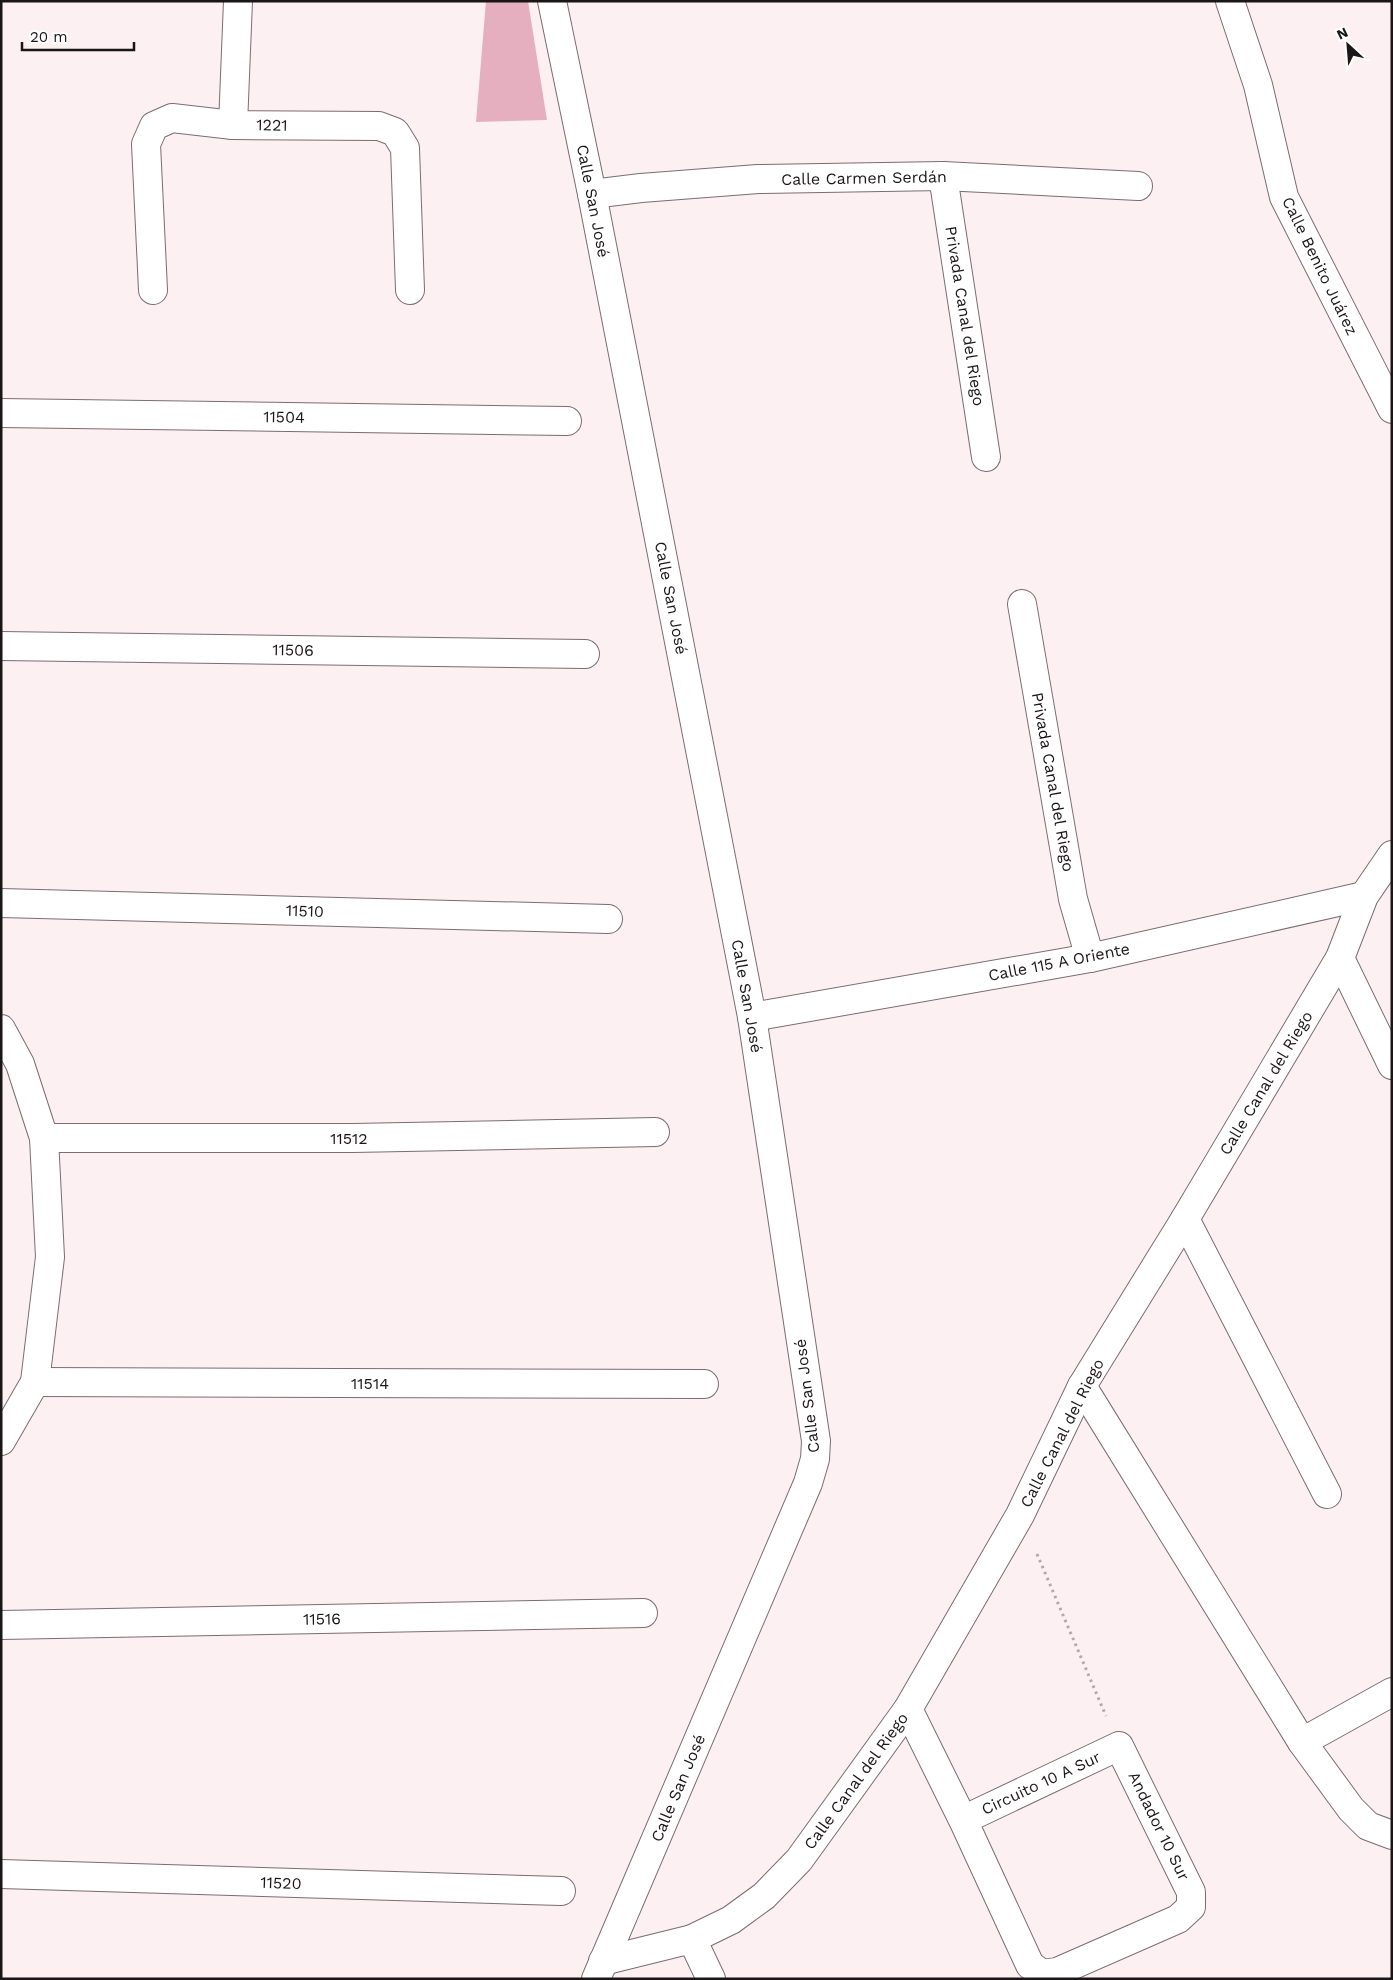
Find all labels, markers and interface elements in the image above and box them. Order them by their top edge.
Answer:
scale bar [22,20,135,52]
north arrow [1323,20,1373,70]
text: N [1334,24,1350,43]
text: 20 m [30,28,68,46]
street label: 1221 [256,115,288,135]
street label: Calle San José [573,143,613,259]
street label: Calle Carmen Serdán [781,167,947,189]
street label: Calle Benito Juárez [1278,194,1362,338]
street label: Privada Canal del Riego [941,225,989,407]
street label: 11504 [263,407,305,427]
street label: Calle San José [651,540,691,656]
street label: 11506 [272,640,314,660]
street label: Privada Canal del Riego [1028,691,1078,873]
street label: 11510 [286,901,324,921]
street label: Calle San José [728,938,766,1054]
street label: Calle 115 A Oriente [987,939,1131,985]
street label: Calle Canal del Riego [1215,1008,1317,1158]
street label: 11512 [330,1129,368,1148]
street label: Calle San José [791,1338,823,1454]
street label: Calle Canal del Riego [1016,1355,1108,1511]
street label: 11514 [351,1374,389,1393]
street label: 11516 [303,1609,341,1629]
street label: Calle Canal del Riego [800,1709,912,1853]
street label: Calle San José [647,1731,709,1845]
street label: Circuito 10 A Sur [979,1747,1104,1819]
street label: Andador 10 Sur [1124,1768,1194,1884]
street label: 11520 [260,1873,302,1893]

